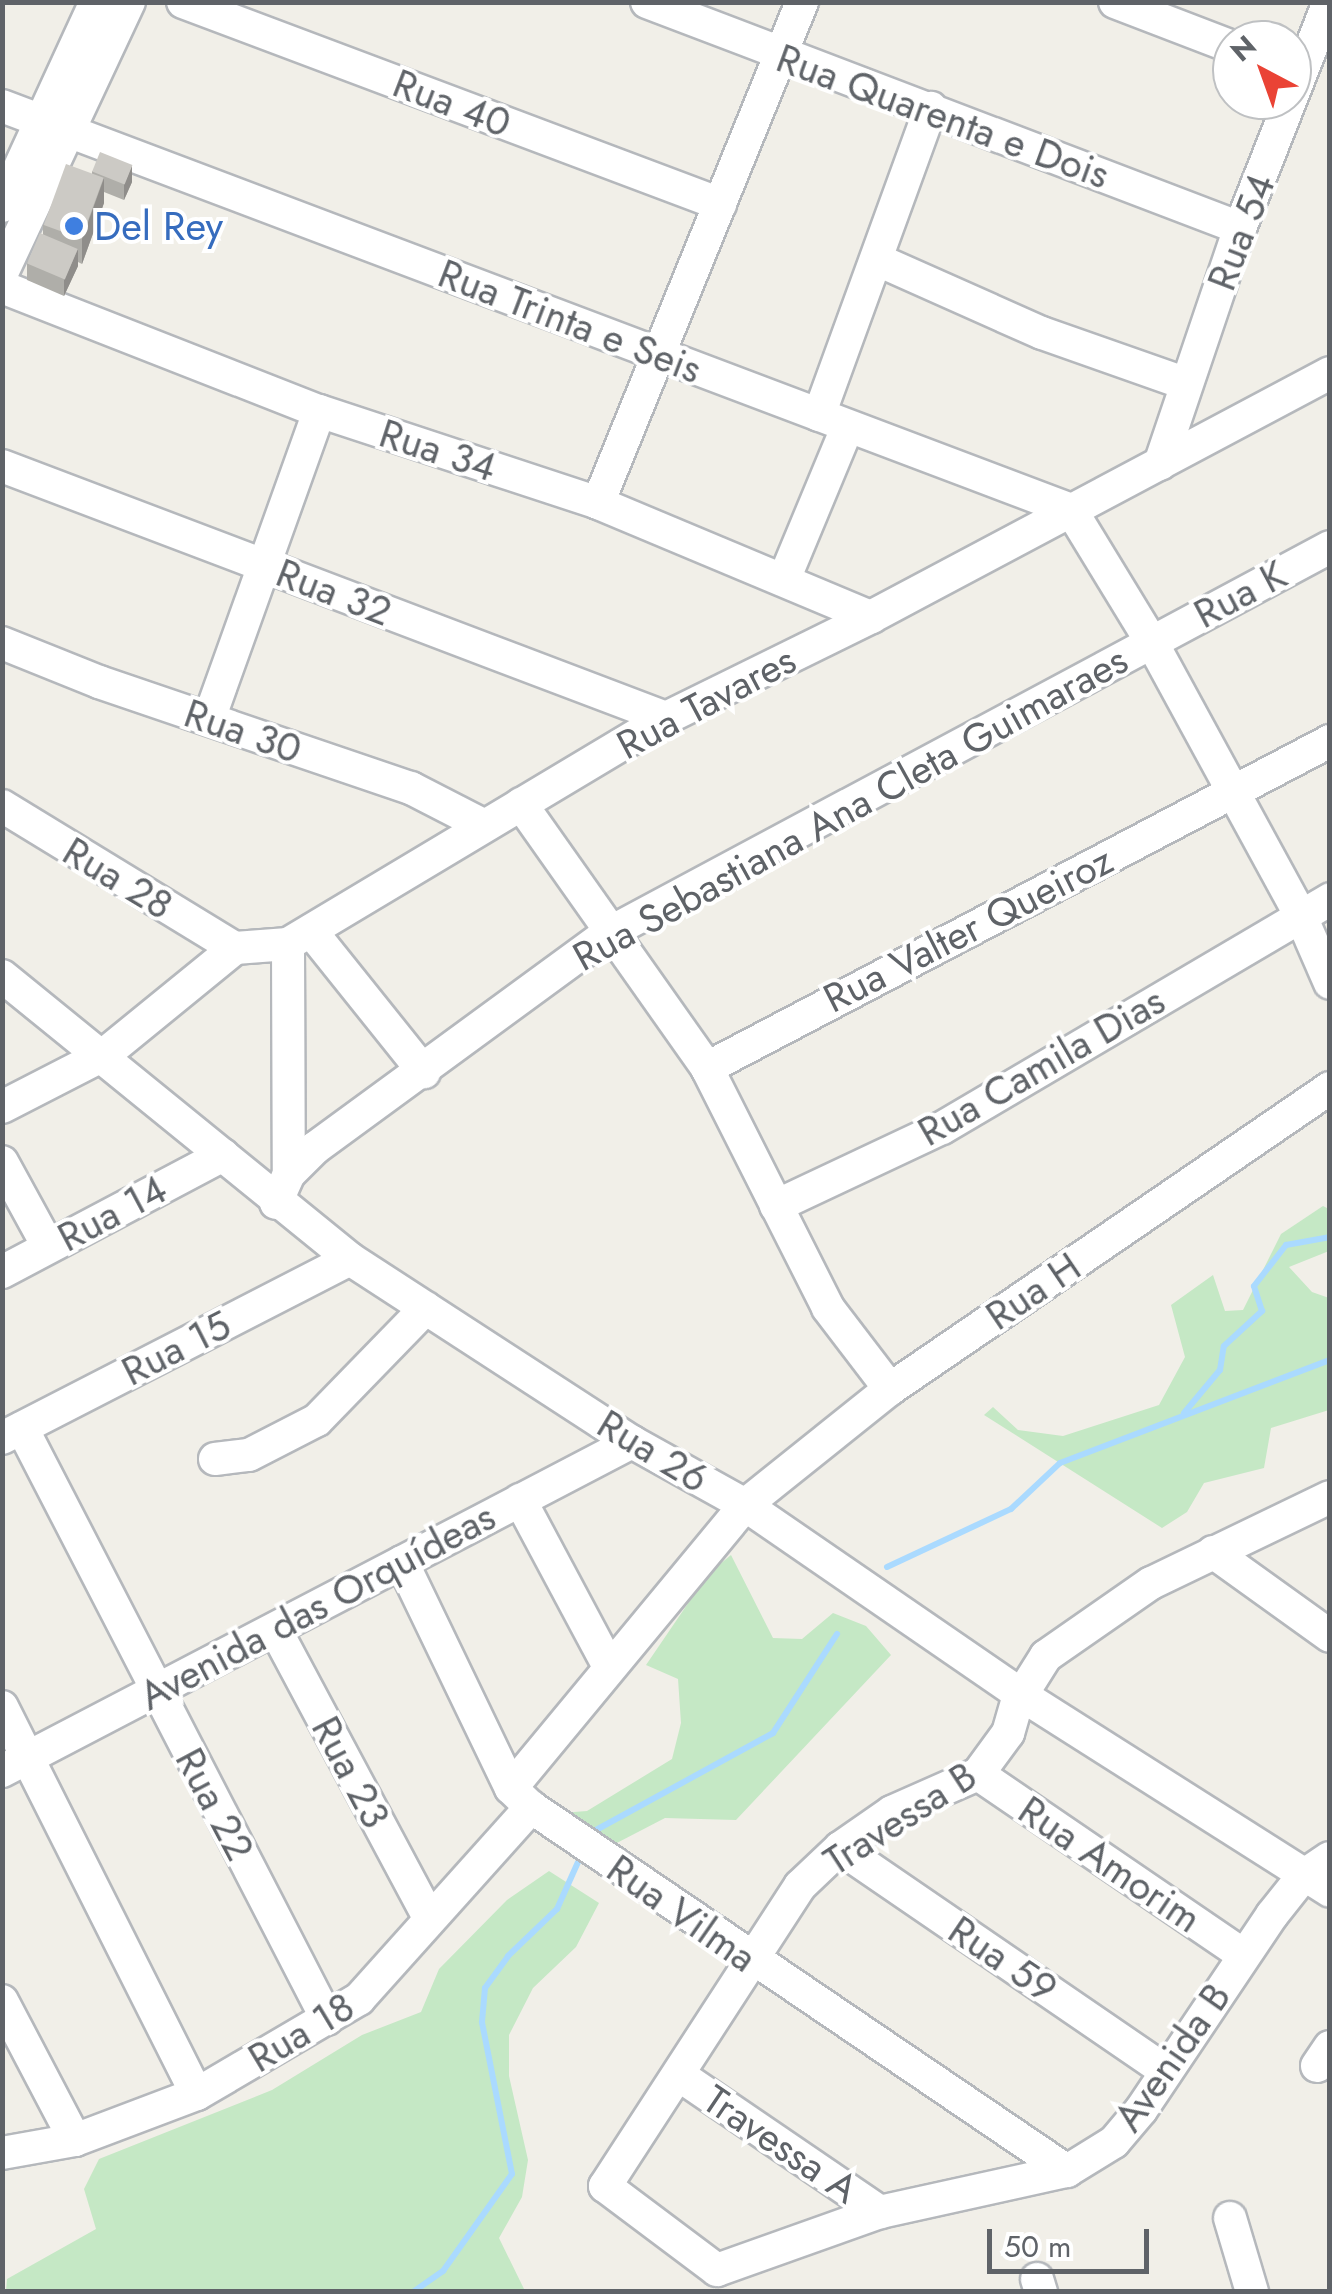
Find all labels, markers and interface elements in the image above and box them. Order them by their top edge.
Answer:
north arrow [1212,20,1312,120]
text: N [1221,26,1265,71]
street label: Rua Quarenta e Dois [770,34,1116,198]
street label: Rua 40 [386,59,518,147]
street label: Rua 54 [1197,167,1285,297]
place label: Del Rey [94,202,223,250]
marker: Del Rey [63,215,85,237]
street label: Rua Trinta e Seis [432,249,708,393]
street label: Rua 34 [374,409,502,491]
street label: Rua 32 [270,548,398,636]
street label: Rua K [1186,550,1294,638]
street label: Rua Sebastiana Ana Cleta Guimaraes [565,635,1135,981]
street label: Rua Tavares [609,635,803,769]
street label: Rua 30 [178,689,308,773]
street label: Rua 28 [55,827,181,929]
street label: Rua Valter Queiroz [816,835,1120,1023]
street label: Rua Camila Dias [909,976,1173,1156]
street label: Rua 14 [50,1165,174,1261]
street label: Rua H [977,1242,1089,1340]
street label: Rua 15 [114,1300,238,1396]
street label: Rua 26 [589,1399,717,1503]
street label: Avenida das Orquídeas [131,1492,503,1720]
street label: Rua 23 [302,1708,400,1836]
street label: Rua 22 [166,1740,264,1868]
street label: Travessa B [815,1751,985,1885]
street label: Rua Amorim [1010,1786,1210,1942]
street label: Rua Vilma [598,1844,766,1982]
street label: Rua 59 [940,1905,1066,2013]
street label: Avenida B [1104,1974,1240,2140]
street label: Rua 18 [240,1982,362,2082]
street label: Travessa A [695,2075,867,2213]
scale bar [992,2209,1154,2271]
text: 50 m [1004,2225,1071,2268]

